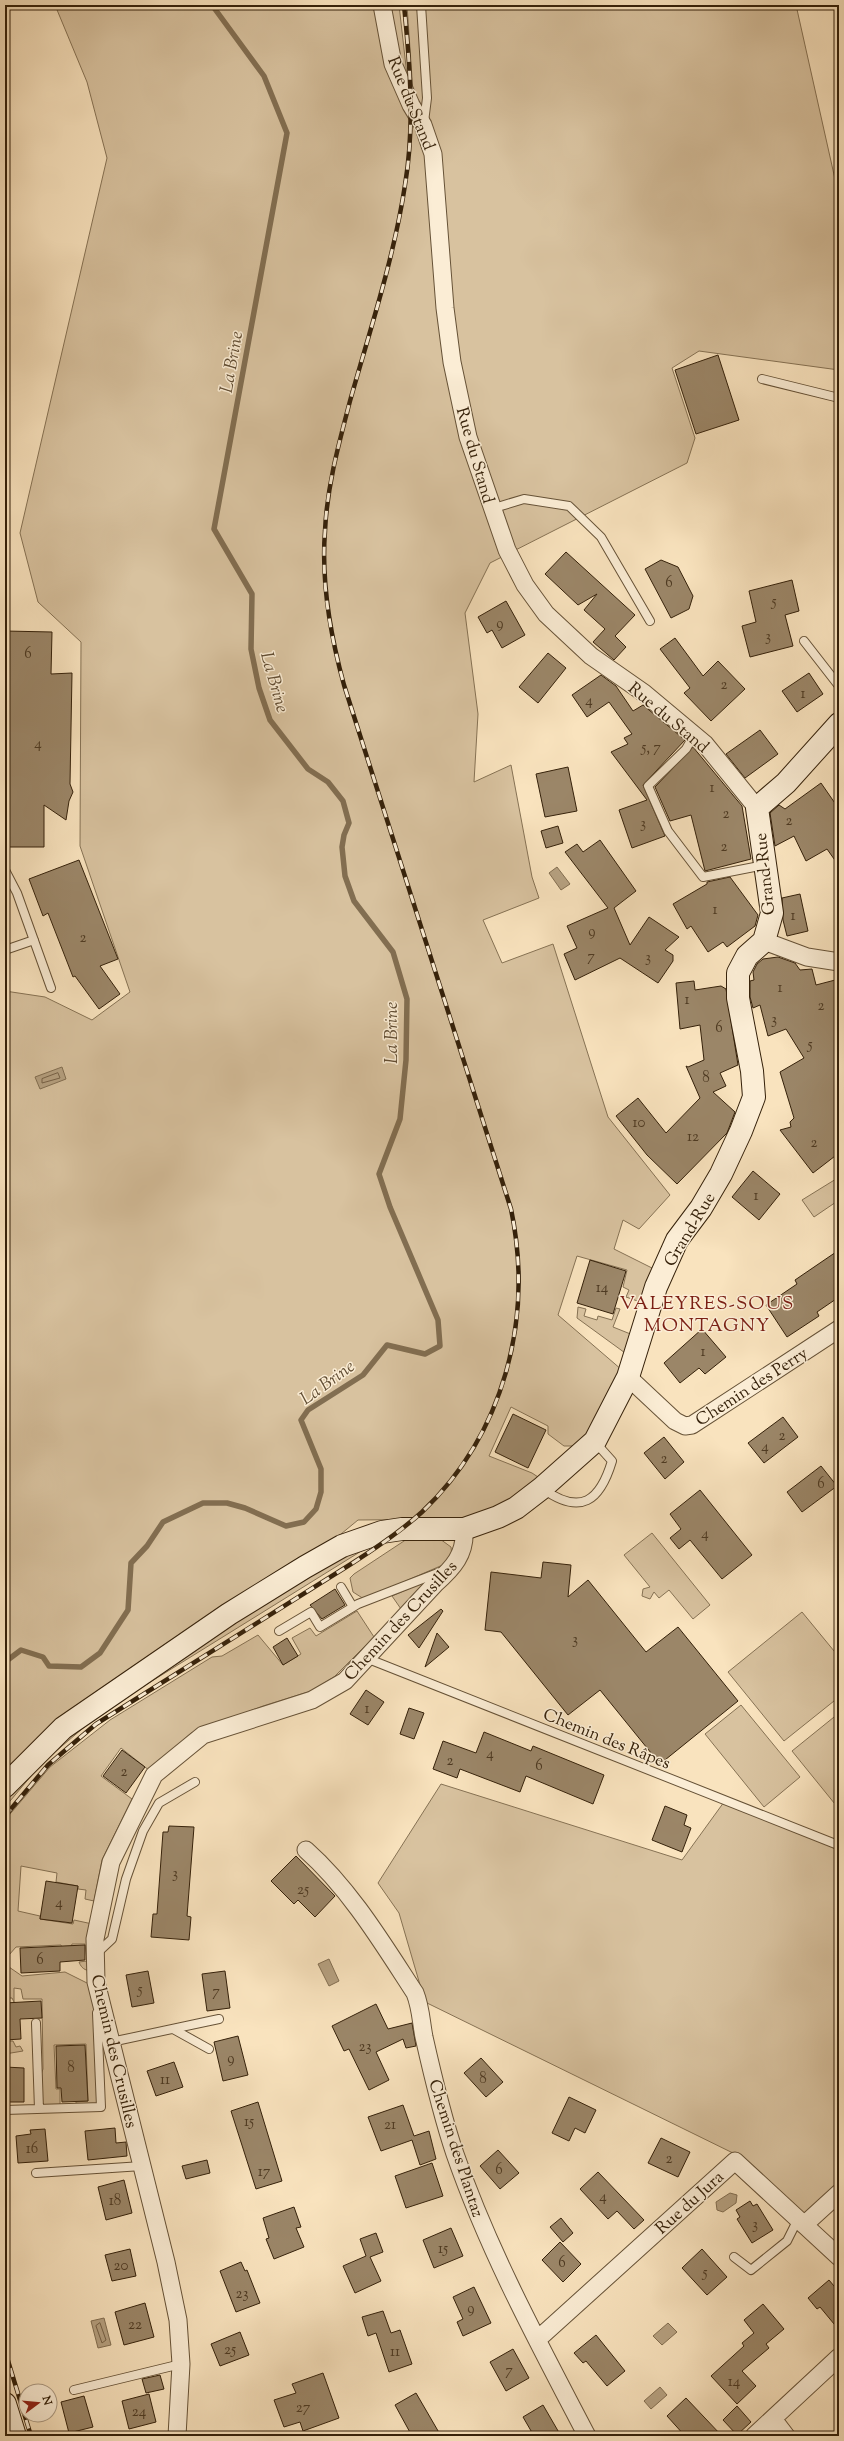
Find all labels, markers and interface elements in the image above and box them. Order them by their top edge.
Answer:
street label: Rue du Stand [380,53,440,155]
water label: La Brine [215,329,251,395]
street label: Rue du Stand [449,405,499,507]
house number: 6 [665,573,673,594]
house number: 5 [770,592,777,613]
house number: 9 [496,614,504,635]
house number: 3 [765,627,771,648]
house number: 6 [24,644,32,665]
water label: La Brine [252,649,294,716]
house number: 2 [720,675,728,696]
street label: Rue du Stand [622,677,714,760]
house number: 1 [800,684,806,705]
house number: 4 [585,691,593,712]
house number: 4 [34,734,42,755]
house number: 5, 7 [640,738,661,759]
house number: 1 [709,778,715,799]
house number: 2 [722,804,730,825]
house number: 2 [785,811,793,832]
house number: 3 [640,814,646,835]
street label: Grand-Rue [750,831,782,916]
house number: 2 [720,837,728,858]
house number: 1 [712,900,718,921]
house number: 1 [790,906,796,927]
house number: 9 [588,922,596,943]
house number: 2 [79,928,87,949]
house number: 7 [587,947,595,968]
house number: 3 [645,948,651,969]
house number: 1 [777,978,783,999]
house number: 1 [684,990,690,1011]
house number: 2 [817,996,825,1017]
water label: La Brine [380,1002,406,1064]
house number: 3 [771,1010,777,1031]
house number: 6 [715,1018,723,1039]
house number: 5 [806,1035,813,1056]
house number: 8 [702,1068,710,1089]
house number: 10 [633,1113,646,1134]
house number: 12 [687,1127,699,1148]
house number: 2 [810,1133,818,1154]
house number: 1 [753,1186,759,1207]
street label: Grand-Rue [659,1188,722,1272]
house number: 14 [596,1278,609,1299]
district label: VALEYRES-SOUS MONTAGNY [620,1291,794,1340]
street label: Chemin des Perry [691,1342,813,1433]
house number: 1 [700,1342,706,1363]
water label: La Brine [295,1355,361,1412]
house number: 2 [778,1426,786,1447]
house number: 4 [761,1437,769,1458]
house number: 2 [660,1449,668,1470]
house number: 6 [817,1474,825,1495]
house number: 4 [701,1524,709,1545]
street label: Chemin des Crusilles [339,1556,464,1687]
house number: 3 [572,1630,578,1651]
house number: 1 [364,1699,370,1720]
street label: Chemin des Râpes [539,1703,674,1776]
house number: 4 [486,1744,494,1765]
house number: 2 [446,1751,454,1772]
house number: 6 [535,1756,543,1777]
house number: 2 [120,1762,128,1783]
house number: 3 [172,1864,178,1885]
house number: 25 [297,1880,309,1901]
house number: 4 [55,1893,63,1914]
house number: 6 [36,1950,44,1971]
street label: Chemin des Crusilles [84,1972,142,2131]
house number: 5 [136,1980,143,2001]
house number: 7 [212,1982,220,2003]
house number: 23 [358,2037,372,2058]
house number: 9 [227,2049,235,2070]
house number: 8 [67,2058,75,2079]
house number: 8 [479,2069,487,2090]
house number: 11 [160,2070,170,2091]
street label: Chemin des Plantaz [421,2077,489,2221]
house number: 15 [244,2112,254,2133]
house number: 21 [384,2115,396,2136]
house number: 16 [26,2139,38,2160]
house number: 2 [665,2149,673,2170]
house number: 6 [495,2160,503,2181]
house number: 17 [258,2162,271,2183]
street label: Rue du Jura [651,2166,730,2241]
house number: 4 [599,2187,607,2208]
house number: 18 [109,2191,121,2212]
house number: 3 [752,2215,758,2236]
house number: 15 [438,2239,448,2260]
house number: 6 [558,2253,566,2274]
house number: 20 [114,2256,129,2277]
house number: 5 [701,2263,708,2284]
house number: 23 [235,2284,249,2305]
house number: 9 [467,2299,475,2320]
house number: 22 [128,2315,142,2336]
house number: 25 [224,2340,236,2361]
house number: 11 [390,2342,400,2363]
house number: 7 [505,2361,513,2382]
house number: 14 [728,2372,741,2393]
north arrow [18,2383,58,2423]
text: N [37,2393,56,2407]
house number: 27 [296,2398,311,2419]
house number: 24 [132,2402,147,2423]

